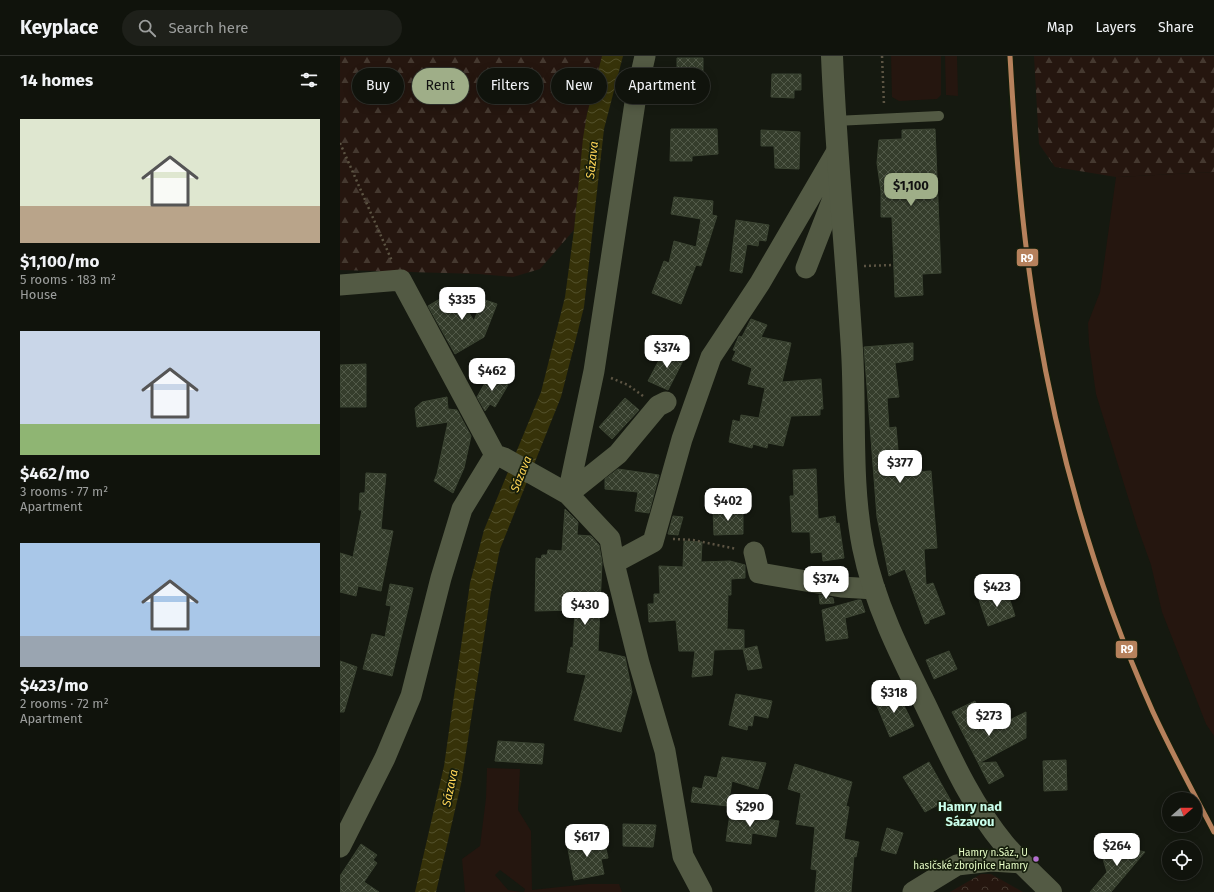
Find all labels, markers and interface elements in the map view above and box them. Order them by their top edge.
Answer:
search box [122,10,402,46]
text: Keyplace [20,16,98,39]
icon: search [136,17,158,39]
text: Search here [168,19,249,37]
text: Map [1047,19,1073,36]
text: Layers [1095,19,1136,36]
text: Share [1158,19,1194,36]
chip: Buy [352,68,404,104]
chip: Rent [412,68,469,104]
chip: Filters [477,68,543,104]
chip: New [551,68,607,104]
chip: Apartment [615,68,710,104]
icon: filters [298,69,320,91]
text: 14 homes [20,70,93,91]
water label: Sázava [583,140,601,181]
icon: home [134,145,206,217]
pin: $1,100 [878,173,944,207]
text: $1,100 [893,178,929,193]
line badge: R9 [1016,248,1039,267]
text: $1,100/mo [20,251,99,272]
text: R9 [1021,252,1033,265]
text: 5 rooms · 183 m² [20,272,116,287]
text: House [20,287,57,302]
pin: $335 [438,287,486,321]
text: $335 [448,292,476,307]
pin: $374 [643,335,691,369]
text: $374 [654,340,680,355]
icon: home [134,357,206,429]
pin: $462 [468,358,516,392]
text: $462 [478,363,506,378]
pin: $377 [876,450,924,484]
water label: Sázava [507,454,535,495]
text: $377 [887,455,913,470]
text: $462/mo [20,463,90,484]
text: 3 rooms · 77 m² [20,484,108,499]
pin: $402 [704,488,752,522]
text: $402 [714,493,742,508]
text: Apartment [20,499,82,514]
pin: $374 [802,566,850,600]
icon: home [134,569,206,641]
text: $374 [813,571,839,586]
pin: $423 [973,574,1021,608]
text: $423 [983,579,1011,594]
pin: $430 [561,592,609,626]
text: $430 [571,597,599,612]
line badge: R9 [1115,640,1138,659]
text: R9 [1121,643,1133,656]
text: $423/mo [20,675,88,696]
pin: $318 [870,680,918,714]
text: $318 [880,685,908,700]
text: 2 rooms · 72 m² [20,696,109,711]
pin: $273 [965,703,1013,737]
text: $273 [976,708,1002,723]
text: Apartment [20,711,82,726]
water label: Sázava [439,768,461,809]
north arrow [1162,792,1202,832]
map controls [1162,792,1202,880]
pin: $290 [726,794,774,828]
text: $290 [736,799,764,814]
district label: Hamry nad Sázavou [938,799,1002,829]
pin: $617 [563,824,611,858]
text: $617 [574,829,600,844]
pin: $264 [1093,833,1141,867]
text: $264 [1103,838,1131,853]
button: locate [1162,840,1202,880]
place label: Hamry n.Sáz., U hasičské zbrojnice Hamry [913,847,1028,872]
marker: Hamry n.Sáz., U hasičské zbrojnice Hamry [1031,854,1041,864]

